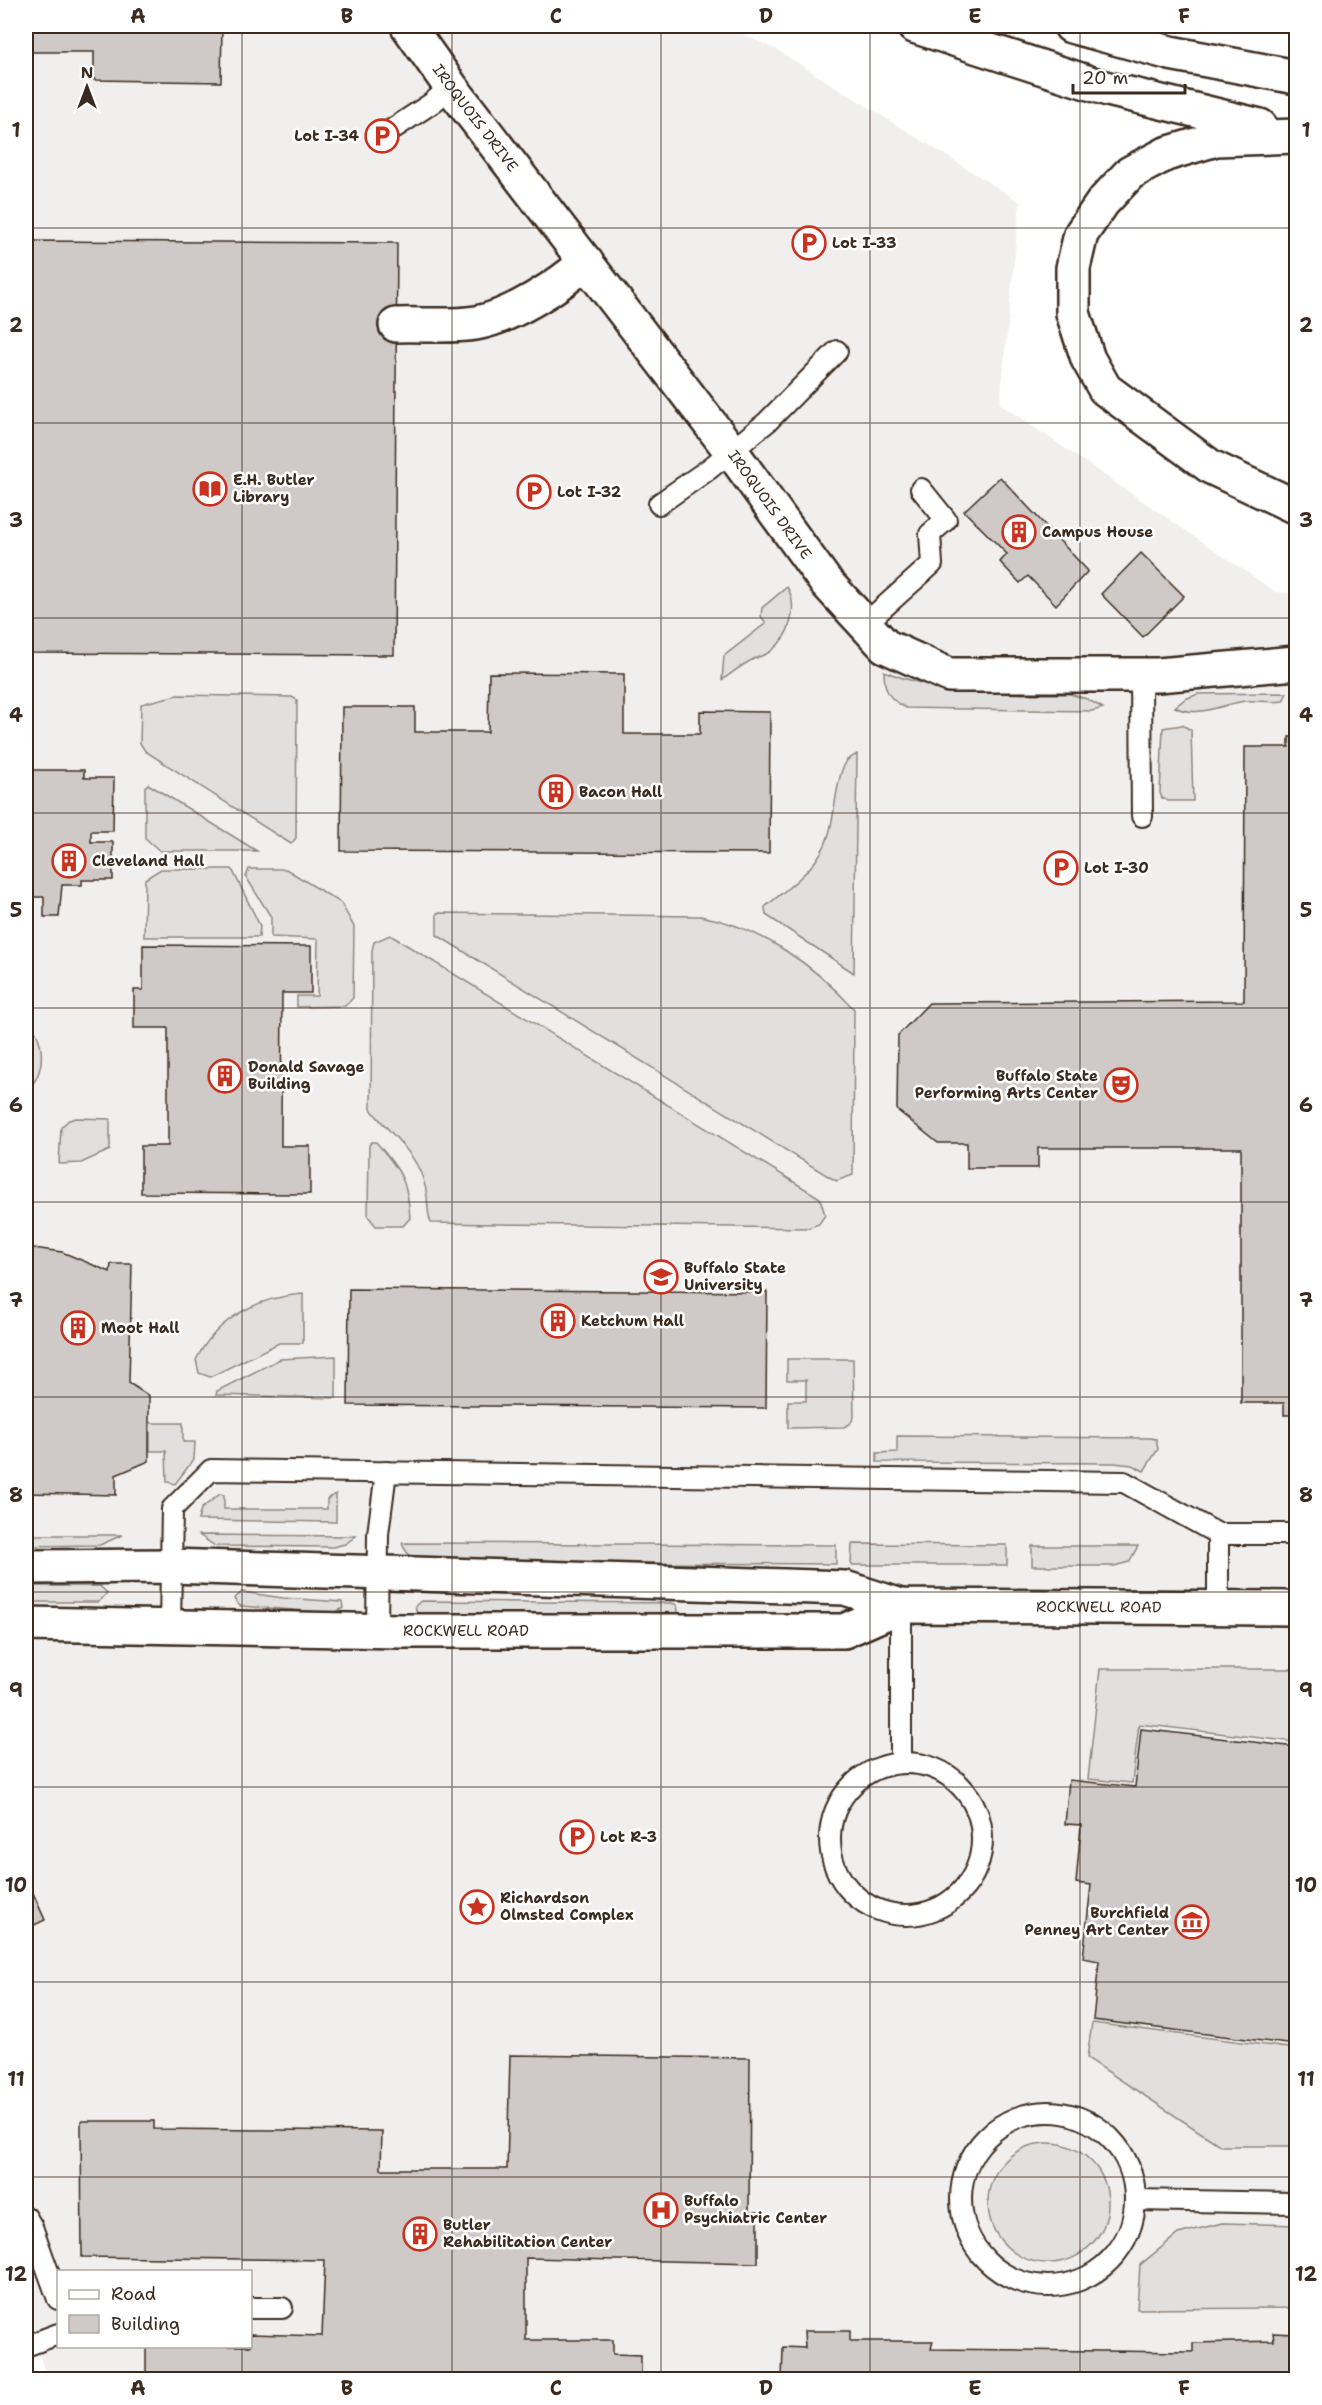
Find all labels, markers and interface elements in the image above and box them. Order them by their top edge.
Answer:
text: A [130,3,146,29]
text: B [341,3,353,29]
text: C [550,3,562,29]
text: D [759,3,773,29]
text: E [968,3,982,29]
text: F [1178,3,1190,29]
north arrow [57,57,117,117]
scale bar [1073,57,1186,95]
street label: IROQUOIS DRIVE [428,60,523,176]
text: N [81,62,93,83]
text: 20 m [1082,66,1128,90]
text: 1 [11,117,21,143]
text: 1 [1301,117,1311,143]
parking icon: Lot I-34 [364,118,400,154]
place label: Lot I-34 [294,126,359,146]
parking icon: Lot I-33 [791,225,827,261]
place label: Lot I-33 [832,233,896,253]
text: 2 [9,312,23,338]
text: 2 [1299,312,1313,338]
street label: IROQUOIS DRIVE [723,446,816,563]
place label: E.H. Butler Library [233,470,314,507]
library icon: E.H. Butler Library [192,471,228,507]
parking icon: Lot I-32 [516,474,552,510]
place label: Lot I-32 [557,482,622,502]
text: 3 [9,507,23,533]
text: 3 [1299,507,1313,533]
building icon: Campus House [1001,514,1037,550]
place label: Campus House [1042,522,1153,542]
text: 4 [9,702,23,728]
text: 4 [1299,702,1313,728]
building icon: Bacon Hall [538,774,574,810]
place label: Bacon Hall [579,782,662,802]
building icon: Cleveland Hall [51,843,87,879]
parking icon: Lot I-30 [1043,850,1079,886]
place label: Cleveland Hall [92,851,204,871]
place label: Lot I-30 [1084,858,1149,878]
text: 5 [10,897,22,923]
text: 5 [1300,897,1312,923]
place label: Donald Savage Building [248,1057,364,1094]
building icon: Donald Savage Building [207,1058,243,1094]
place label: Buffalo State Performing Arts Center [915,1066,1098,1103]
theatre icon: Buffalo State Performing Arts Center [1103,1067,1139,1103]
text: 6 [9,1092,23,1118]
text: 6 [1299,1092,1313,1118]
place label: Buffalo State University [684,1258,786,1295]
school or university icon: Buffalo State University [643,1259,679,1295]
text: 7 [9,1287,23,1313]
text: 7 [1299,1287,1313,1313]
building icon: Ketchum Hall [540,1303,576,1339]
building icon: Moot Hall [60,1310,96,1346]
place label: Ketchum Hall [581,1311,684,1331]
place label: Moot Hall [101,1318,179,1338]
text: 8 [9,1482,23,1508]
text: 8 [1299,1482,1313,1508]
street label: ROCKWELL ROAD [1036,1597,1162,1617]
street label: ROCKWELL ROAD [403,1621,529,1641]
text: 9 [9,1677,23,1703]
text: 9 [1299,1677,1313,1703]
parking icon: Lot R-3 [559,1819,595,1855]
place label: Lot R-3 [600,1827,657,1847]
text: 10 [5,1872,27,1898]
text: 10 [1295,1872,1317,1898]
place label: Richardson Olmsted Complex [500,1888,634,1925]
place icon: Richardson Olmsted Complex [459,1889,495,1925]
place label: Burchfield Penney Art Center [1025,1903,1169,1940]
museum icon: Burchfield Penney Art Center [1174,1904,1210,1940]
text: 11 [7,2066,25,2092]
text: 11 [1297,2066,1315,2092]
place label: Buffalo Psychiatric Center [684,2191,827,2228]
hospital icon: Buffalo Psychiatric Center [643,2192,679,2228]
place label: Butler Rehabilitation Center [443,2215,612,2252]
building icon: Butler Rehabilitation Center [402,2216,438,2252]
text: 12 [5,2261,27,2287]
text: 12 [1295,2261,1317,2287]
legend [57,2270,252,2348]
text: Road [111,2282,156,2306]
text: Building [111,2312,180,2336]
text: A [130,2375,146,2401]
text: B [341,2375,353,2401]
text: C [550,2375,562,2401]
text: D [759,2375,773,2401]
text: E [968,2375,982,2401]
text: F [1178,2375,1190,2401]

